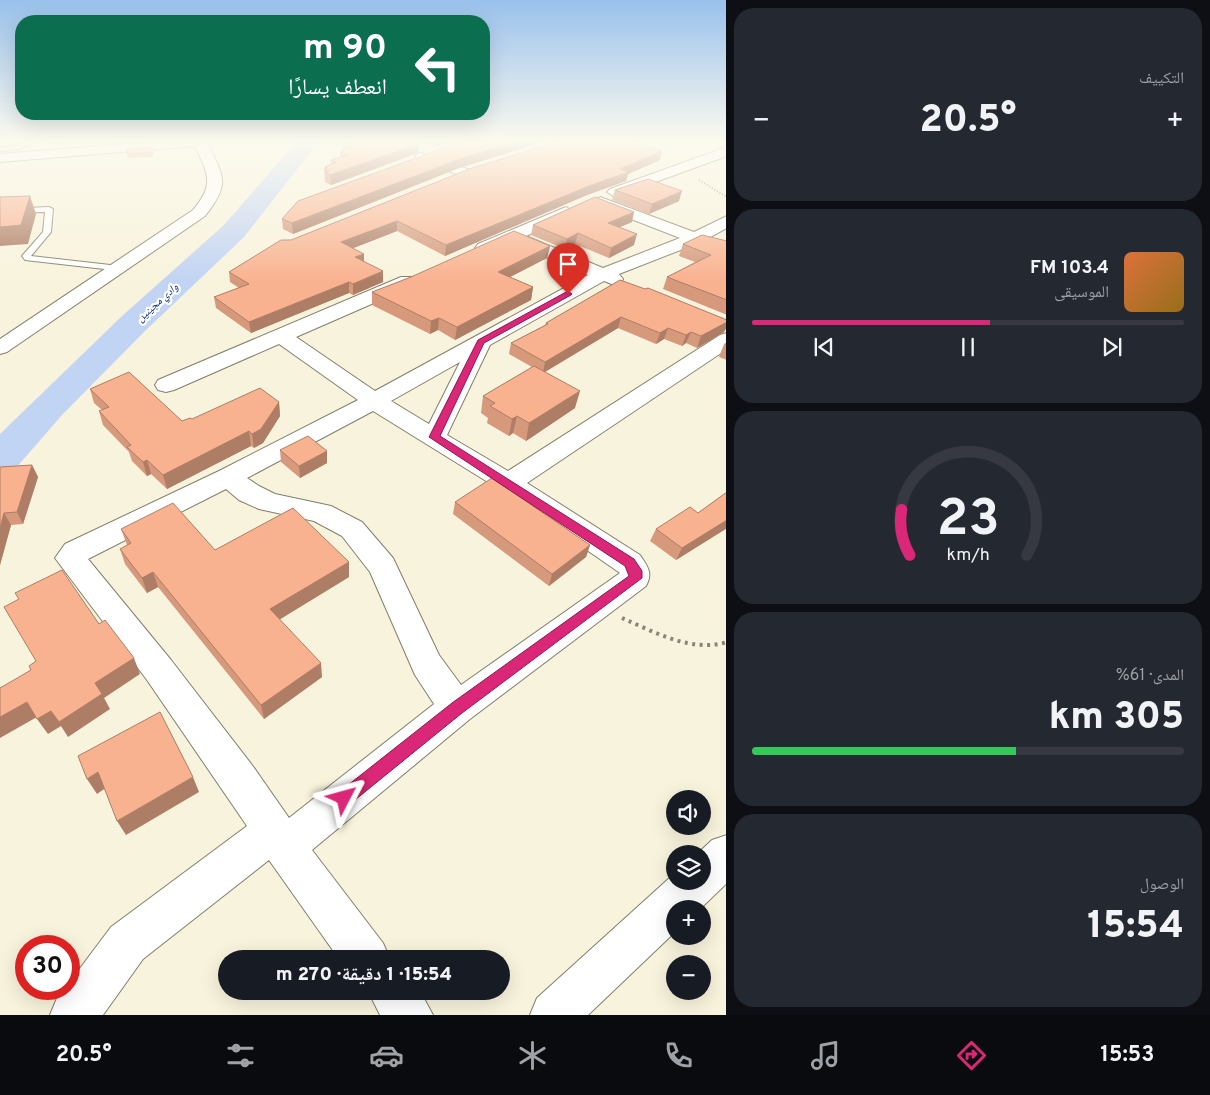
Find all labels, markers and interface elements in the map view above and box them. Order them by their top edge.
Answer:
text: 90 m [303,27,387,71]
icon: left [405,35,470,100]
text: التكييف [1139,69,1184,89]
text: انعطف يسارًا [288,75,387,102]
text: 20.5° [920,97,1016,146]
text: − [752,104,770,140]
text: + [1166,104,1184,140]
pin [547,243,589,294]
icon: arrive [554,250,582,278]
text: 103.4 FM [1030,256,1109,280]
water label: وادي مجينين [134,280,182,326]
text: الموسيقى [1054,283,1109,303]
icon: previous [810,333,838,361]
icon: pause [954,333,982,361]
icon: next [1098,333,1126,361]
text: 23 [937,488,999,554]
text: km/h [946,544,990,567]
text: المدى · 61% [1116,666,1184,686]
text: 305 km [1049,694,1184,743]
position arrow [317,771,369,823]
map controls [666,790,711,1000]
button: sound [666,790,711,835]
button: layers [666,845,711,890]
text: الوصول [1140,875,1184,895]
button: + [666,900,711,945]
text: 15:54 [1087,903,1184,952]
speed limit sign: 30 [15,935,80,1000]
button: − [666,955,711,1000]
text: 15:54 · 1 دقيقة · 270 m [276,963,452,987]
icon: filters [223,1038,258,1073]
icon: car [369,1038,404,1073]
icon: climate [515,1038,550,1073]
icon: phone [661,1038,696,1073]
icon: music [808,1038,843,1073]
icon: directions [954,1038,989,1073]
text: 20.5° [56,1042,112,1069]
text: 15:53 [1100,1042,1154,1069]

